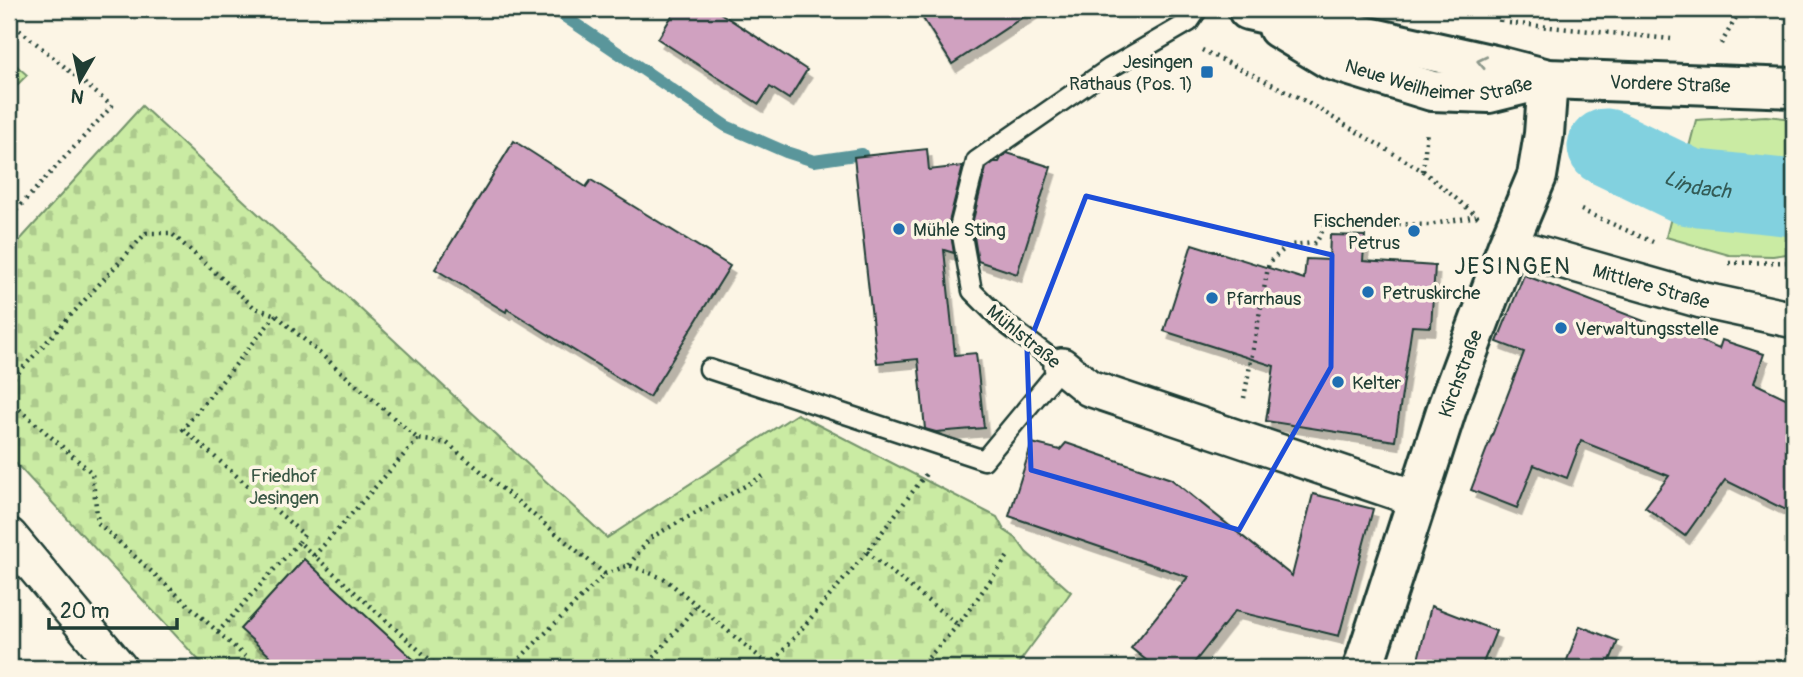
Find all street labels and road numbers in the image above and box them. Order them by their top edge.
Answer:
street label: Neue Weilheimer Straße [1342,54,1536,106]
street label: Vordere Straße [1609,70,1732,99]
street label: Mittlere Straße [1590,259,1712,315]
street label: Mühlstraße [981,300,1066,374]
street label: Kirchstraße [1434,326,1488,421]

